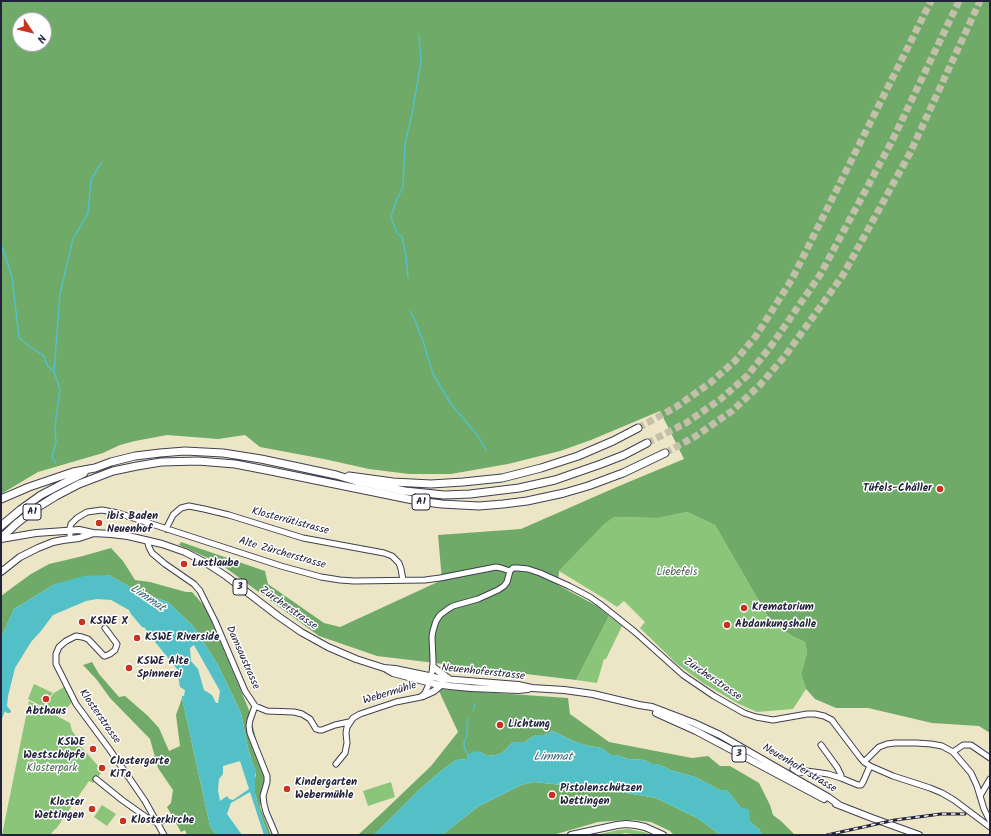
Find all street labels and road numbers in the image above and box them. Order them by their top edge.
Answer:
road number: A1 [412,494,430,510]
road number: A1 [23,504,41,520]
street label: Klosterrütistrasse [250,505,330,539]
street label: Alte Zürcherstrasse [237,535,327,573]
road number: 3 [233,579,247,595]
street label: Zürcherstrasse [257,584,319,634]
street label: Damsaustrasse [222,624,262,692]
street label: Zürcherstrasse [680,656,744,704]
street label: Neuenhoferstrasse [440,662,526,684]
street label: Webermühle [362,680,418,708]
street label: Klosterstrasse [75,687,123,747]
street label: Neuenhoferstrasse [760,742,838,796]
road number: 3 [732,746,746,762]

